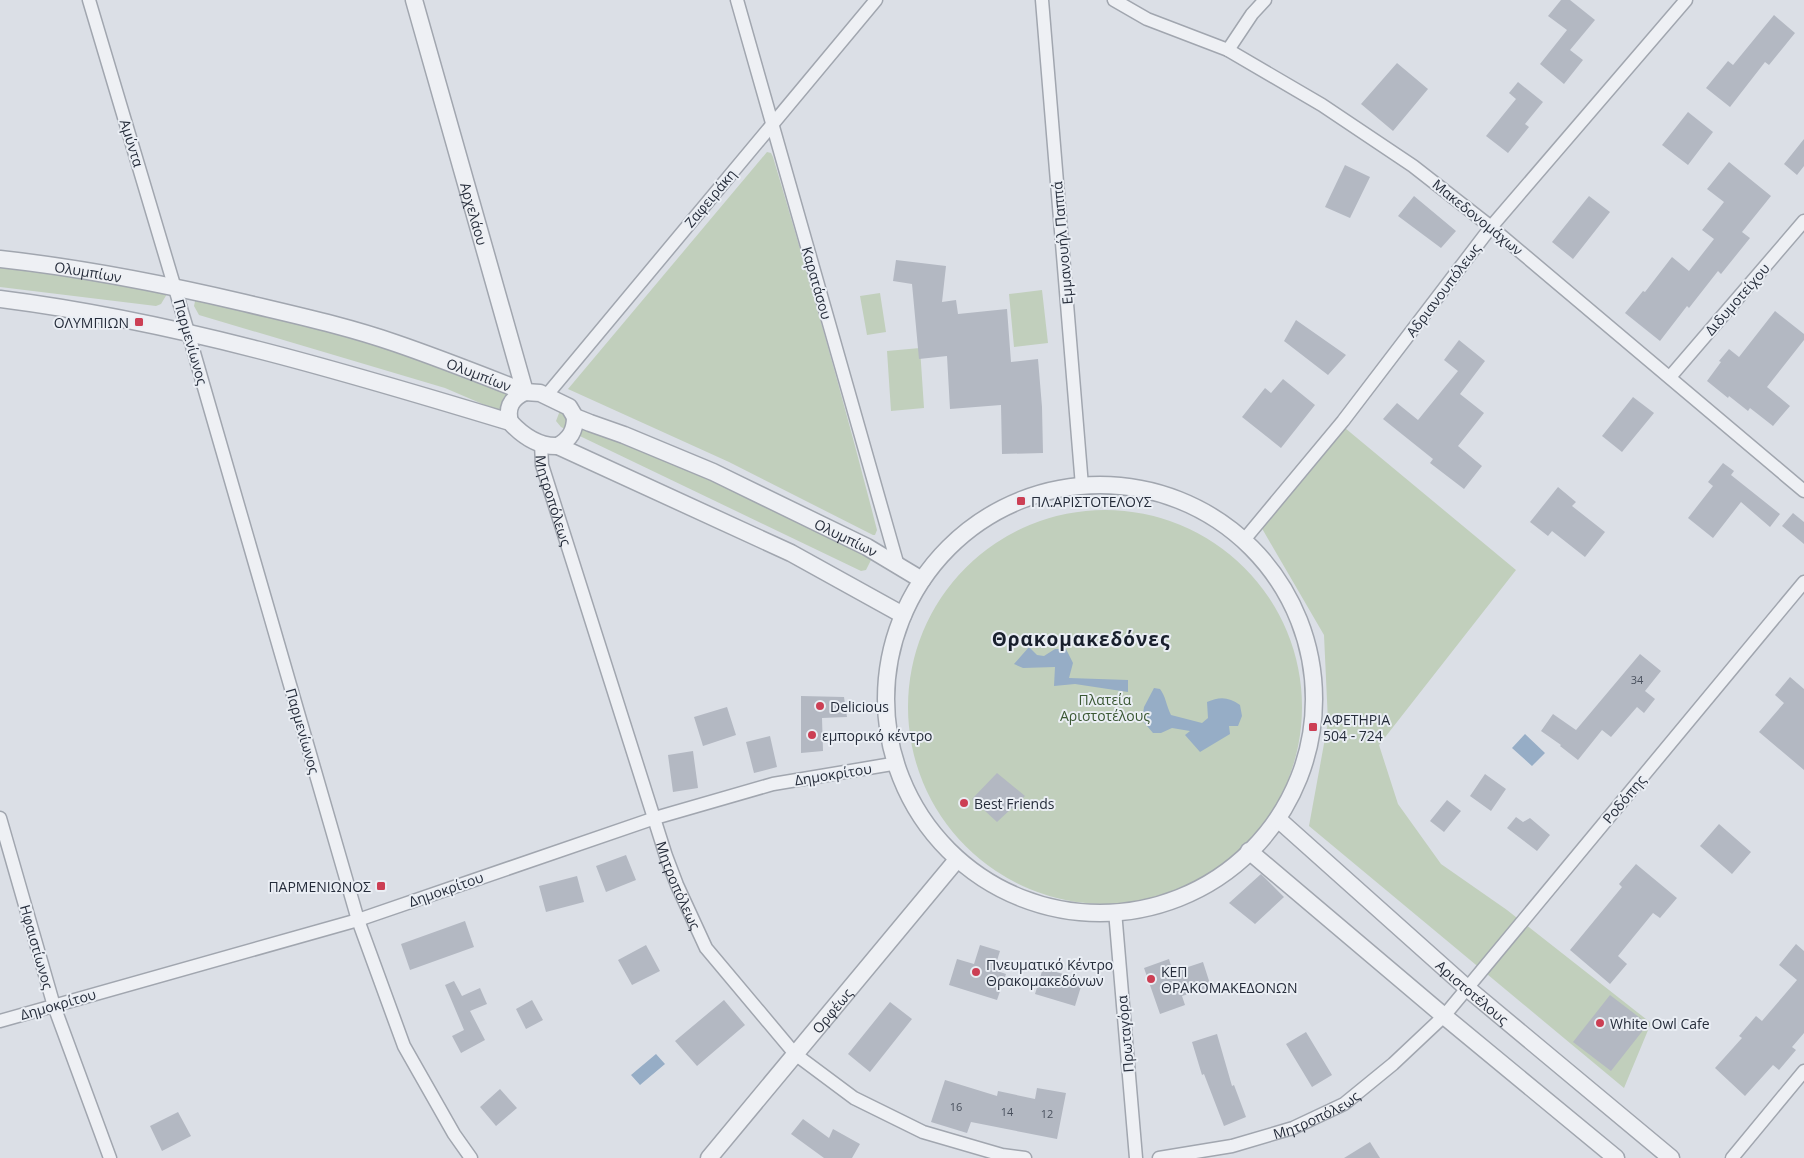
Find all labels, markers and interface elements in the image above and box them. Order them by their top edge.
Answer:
street label: Αμύντα [116,117,148,170]
street label: Ζαφειράκη [680,165,740,231]
street label: Μακεδονομάχων [1429,175,1527,259]
street label: Αρχελάου [457,180,492,247]
street label: Εμμανουήλ Παππά [1047,180,1077,305]
street label: Αδριανουπόλεως [1401,239,1485,341]
street label: Καρατάσου [798,244,836,322]
street label: Ολυμπίων [53,257,123,286]
street label: Διδυμοτείχου [1700,259,1774,339]
street label: Παρμενίωνος [170,297,212,387]
place label: ΟΛΥΜΠΙΩΝ [54,313,129,332]
marker: ΟΛΥΜΠΙΩΝ [133,316,145,328]
street label: Ολυμπίων [444,353,514,395]
street label: Μητροπόλεως [532,455,577,548]
place label: ΠΛ.ΑΡΙΣΤΟΤΕΛΟΥΣ [1031,492,1152,511]
marker: ΠΛ.ΑΡΙΣΤΟΤΕΛΟΥΣ [1015,495,1027,507]
street label: Ολυμπίων [812,513,881,561]
district label: Θρακομακεδόνες [992,626,1170,652]
house number: 34 [1631,672,1644,687]
street label: Παρμενίωνος [282,686,324,776]
park label: Πλατεία Αριστοτέλους [1060,690,1150,725]
place label: Delicious [830,697,889,716]
marker: Delicious [814,700,826,712]
place label: ΑΦΕΤΗΡΙΑ 504 - 724 [1323,710,1390,745]
marker: ΑΦΕΤΗΡΙΑ 504 - 724 [1307,721,1319,733]
place label: εμπορικό κέντρο [822,726,933,745]
marker: εμπορικό κέντρο [806,729,818,741]
street label: Δημοκρίτου [793,759,873,789]
street label: Ροδόπης [1598,770,1650,827]
place label: Best Friends [974,794,1055,813]
marker: Best Friends [958,797,970,809]
street label: Μητροπόλεως [652,839,706,933]
street label: Δημοκρίτου [406,867,486,911]
place label: ΠΑΡΜΕΝΙΩΝΟΣ [268,877,371,896]
marker: ΠΑΡΜΕΝΙΩΝΟΣ [375,880,387,892]
street label: Ηφαιστίωνος [16,902,58,992]
place label: Πνευματικό Κέντρο Θρακομακεδόνων [986,955,1113,990]
street label: Αριστοτέλους [1432,955,1513,1029]
place label: ΚΕΠ ΘΡΑΚΟΜΑΚΕΔΟΝΩΝ [1161,962,1297,997]
marker: Πνευματικό Κέντρο Θρακομακεδόνων [970,966,982,978]
marker: ΚΕΠ ΘΡΑΚΟΜΑΚΕΔΟΝΩΝ [1145,973,1157,985]
street label: Ορφέως [807,983,856,1037]
street label: Δημοκρίτου [18,984,98,1024]
street label: Πρωταγόρα [1112,994,1138,1073]
place label: White Owl Cafe [1610,1014,1710,1033]
marker: White Owl Cafe [1594,1017,1606,1029]
street label: Μητροπόλεως [1271,1086,1363,1143]
house number: 16 [950,1099,962,1114]
house number: 14 [1001,1104,1014,1119]
house number: 12 [1041,1106,1053,1121]

